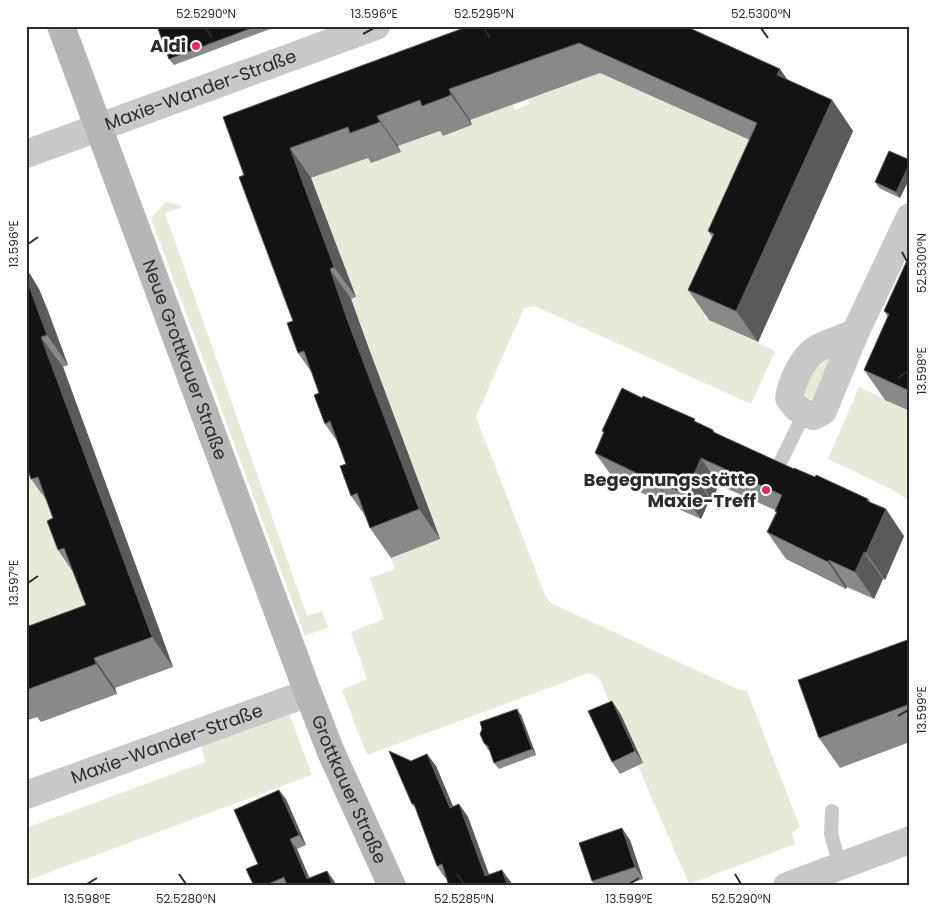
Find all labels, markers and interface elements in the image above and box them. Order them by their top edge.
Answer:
text: 52.5290°N [176,5,236,22]
text: 13.596°E [350,5,398,22]
text: 52.5295°N [454,5,514,22]
text: 52.5300°N [731,5,791,22]
place label: Aldi [150,33,186,58]
marker: Aldi [190,40,202,52]
street label: Maxie-Wander-Straße [101,43,300,136]
text: 13.596°E [5,220,22,268]
text: 52.5300°N [913,233,930,293]
street label: Neue Grottkauer Straße [137,256,234,463]
text: 13.598°E [913,347,930,395]
place label: Begegnungsstätte Maxie-Treff [584,467,757,513]
marker: Begegnungsstätte Maxie-Treff [760,484,772,496]
text: 13.597°E [5,560,22,606]
text: 13.599°E [913,686,930,734]
street label: Maxie-Wander-Straße [67,697,266,790]
street label: Grottkauer Straße [306,711,393,868]
text: 13.598°E [63,890,111,907]
text: 52.5280°N [156,890,216,907]
text: 52.5285°N [434,890,494,907]
text: 13.599°E [605,890,653,907]
text: 52.5290°N [711,890,771,907]

